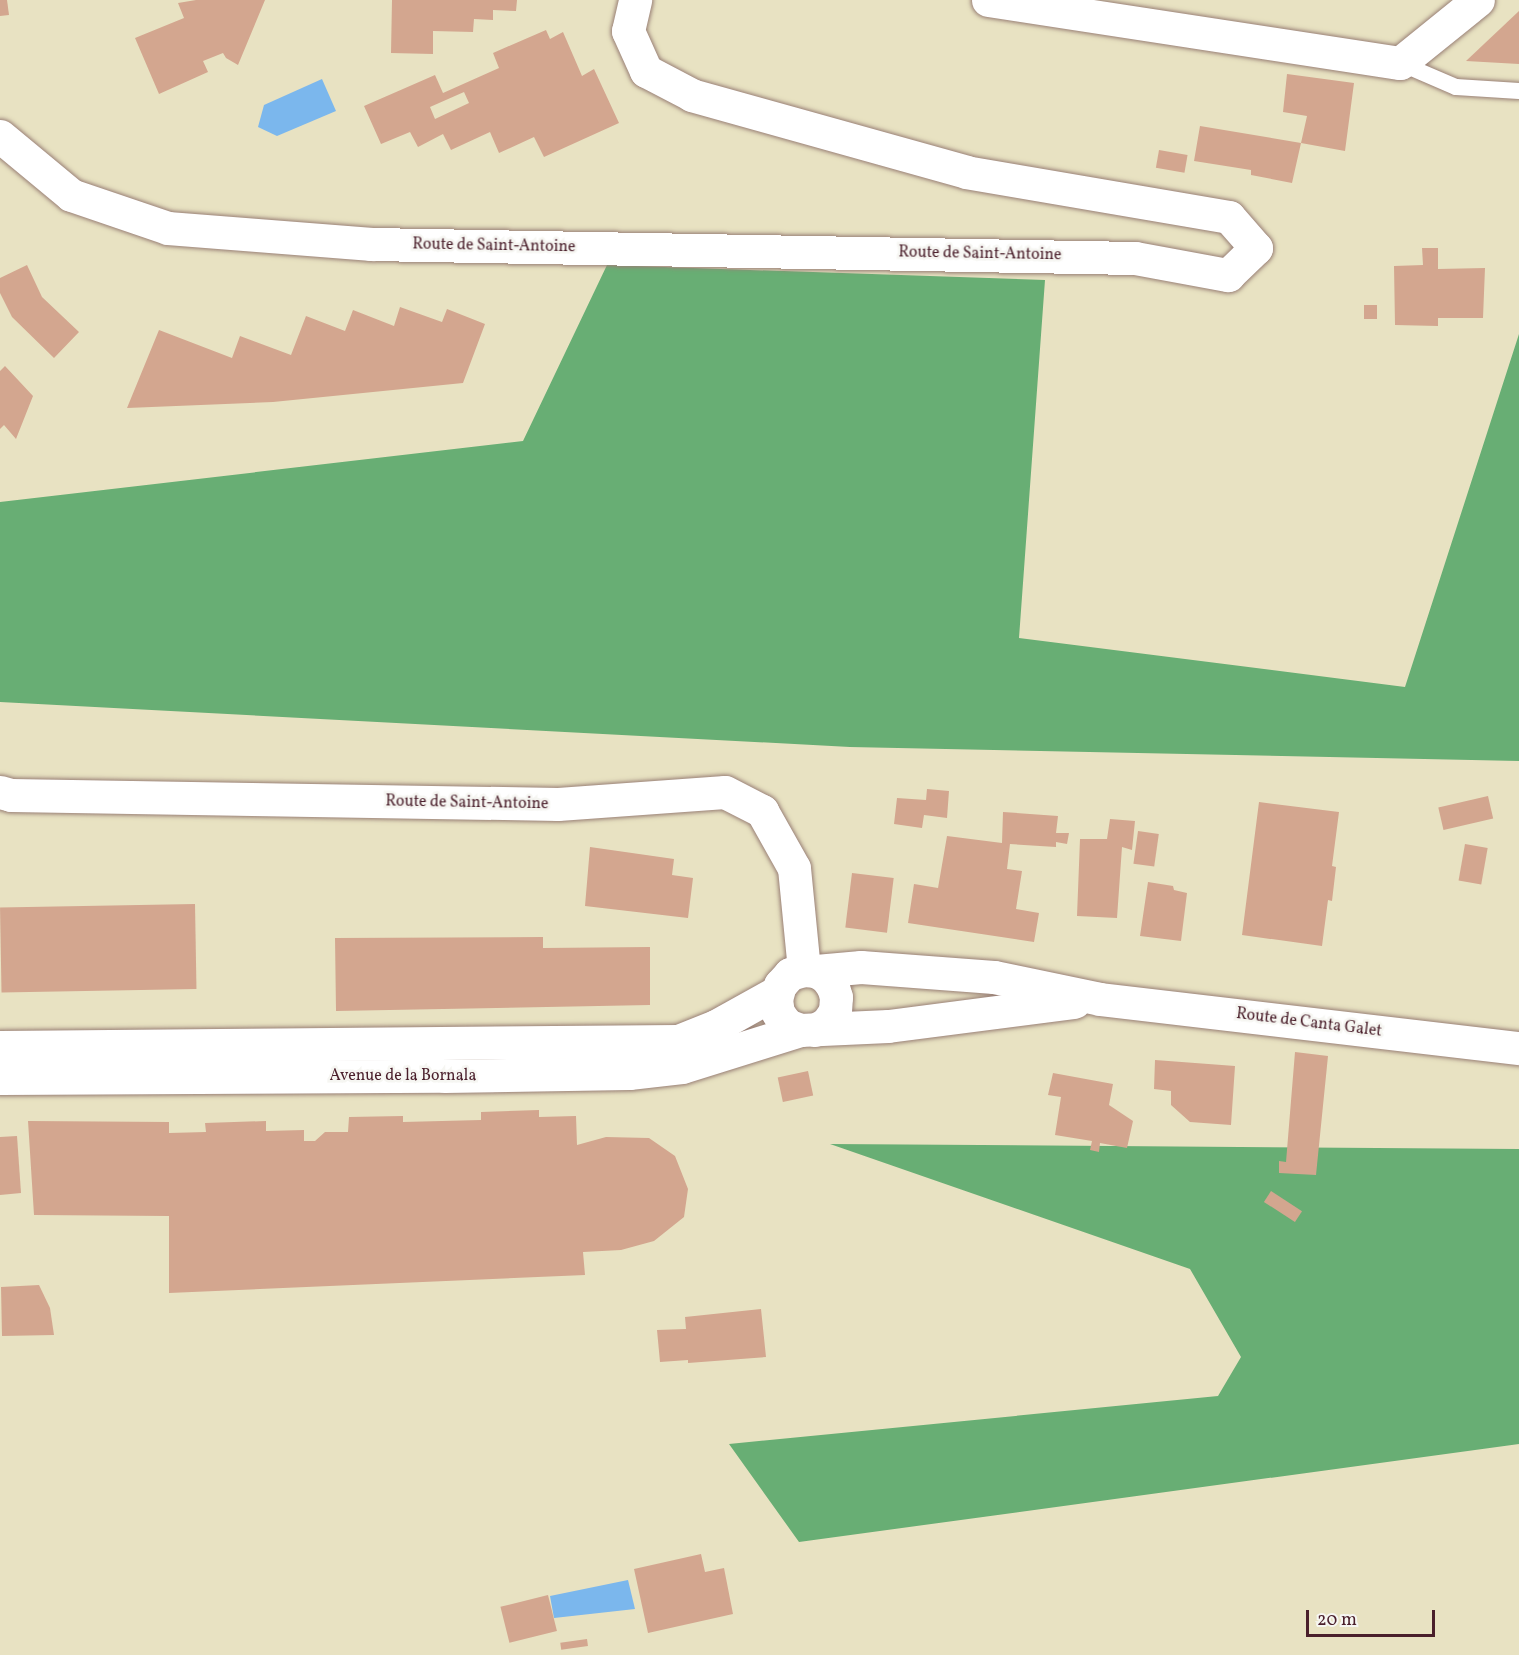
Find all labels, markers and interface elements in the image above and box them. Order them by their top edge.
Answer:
street label: Route de Saint-Antoine [412,235,576,257]
street label: Route de Saint-Antoine [898,243,1062,265]
street label: Route de Saint-Antoine [385,792,549,814]
street label: Route de Canta Galet [1235,1005,1383,1041]
street label: Avenue de la Bornala [330,1066,476,1086]
scale bar [1309,1598,1438,1636]
text: 20 m [1317,1608,1357,1633]

